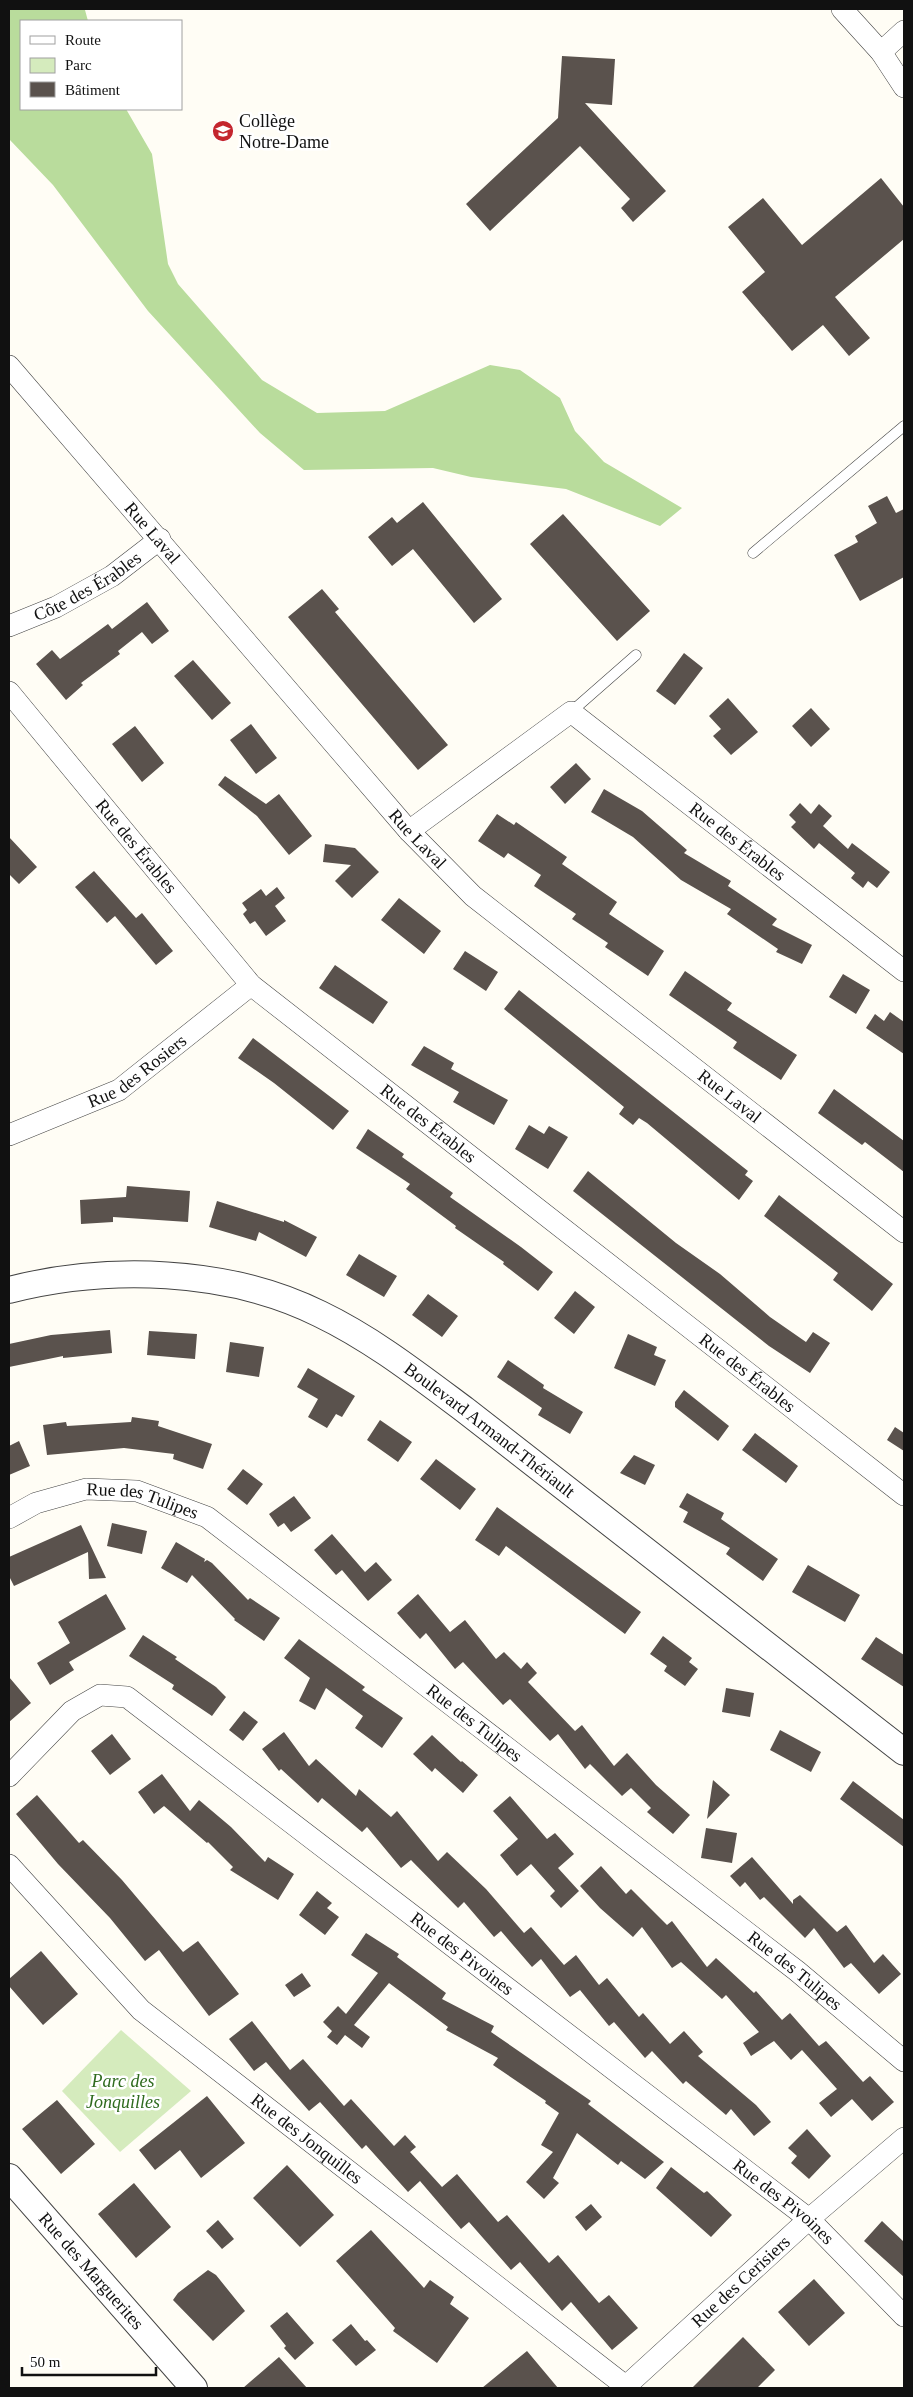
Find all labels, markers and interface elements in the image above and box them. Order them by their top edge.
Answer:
legend [20,20,182,110]
text: Route [65,32,101,48]
text: Parc [65,57,92,73]
text: Bâtiment [65,82,121,98]
place label: Collège Notre-Dame [239,111,329,152]
school or university icon: Collège Notre-Dame [211,119,235,143]
street label: Rue Laval [121,498,184,568]
street label: Côte des Érables [31,547,145,625]
street label: Rue des Érables [92,795,181,897]
street label: Rue des Érables [686,798,789,885]
street label: Rue Laval [385,805,450,873]
street label: Rue des Rosiers [85,1030,190,1112]
street label: Rue Laval [694,1065,765,1127]
street label: Rue des Érables [376,1080,480,1167]
street label: Rue des Érables [696,1329,799,1416]
street label: Boulevard Armand-Thériault [400,1358,579,1502]
street label: Rue des Tulipes [86,1479,201,1523]
street label: Rue des Tulipes [423,1680,526,1766]
street label: Rue des Pivoines [407,1908,518,1999]
street label: Rue des Tulipes [744,1927,846,2014]
park label: Parc des Jonquilles [86,2071,160,2112]
street label: Rue des Jonquilles [247,2089,366,2188]
street label: Rue des Pivoines [729,2155,838,2248]
street label: Rue des Marguerites [35,2208,148,2334]
street label: Rue des Cerisiers [687,2232,794,2331]
scale bar [22,2344,156,2376]
text: 50 m [30,2354,61,2370]

